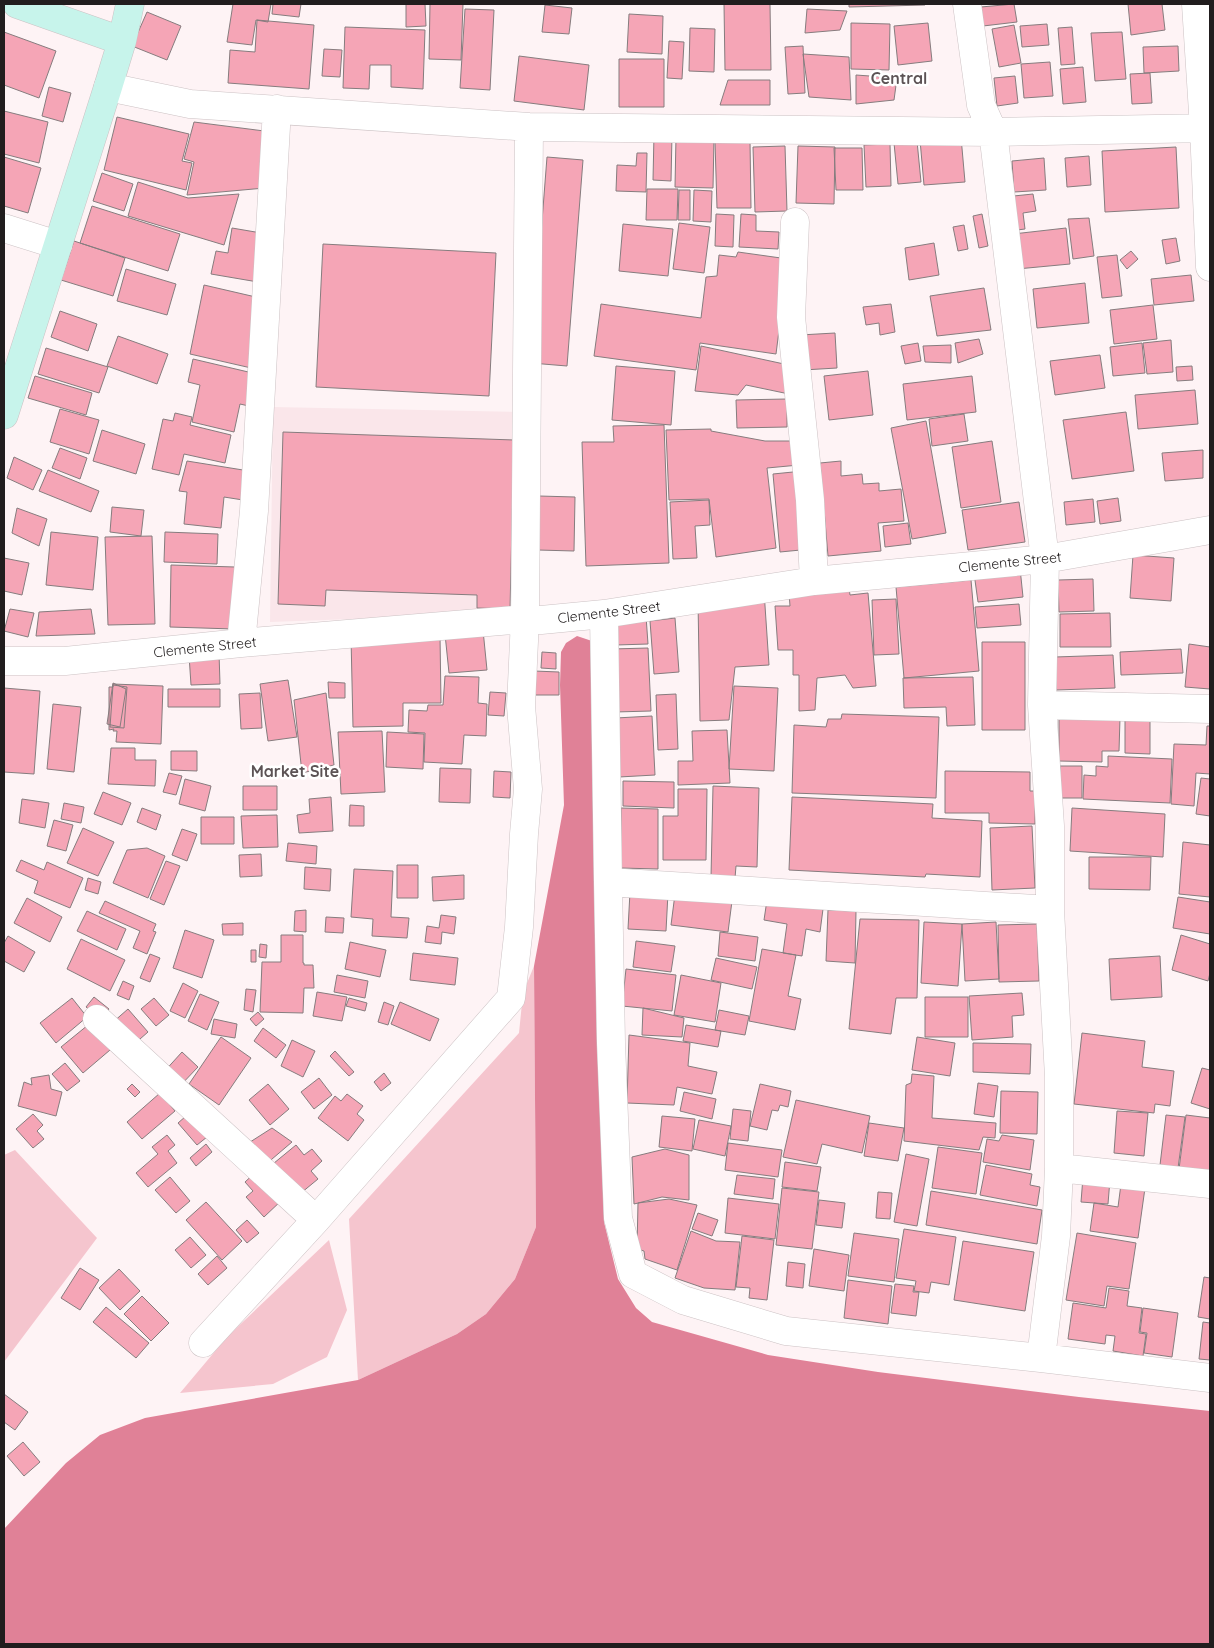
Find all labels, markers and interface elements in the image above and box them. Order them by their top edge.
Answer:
district label: Central [871,68,927,88]
street label: Clemente Street [958,548,1063,576]
street label: Clemente Street [557,597,662,627]
street label: Clemente Street [153,633,258,661]
district label: Market Site [251,761,339,781]

